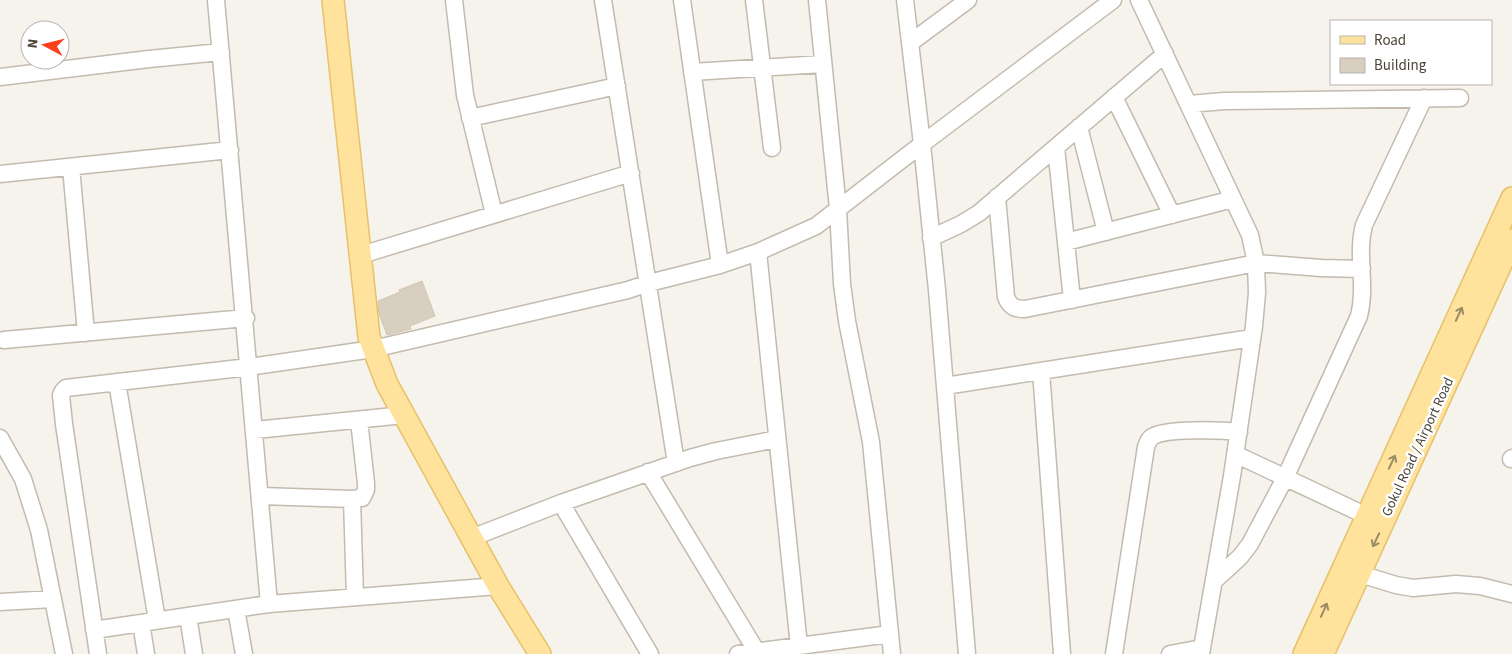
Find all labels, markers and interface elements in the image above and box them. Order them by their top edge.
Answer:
north arrow [20,20,70,70]
legend [1330,20,1492,85]
text: Road [1374,30,1406,51]
text: N [23,38,44,49]
text: Building [1374,55,1427,76]
one-way arrow [1455,307,1464,322]
street label: Gokul Road / Airport Road [1377,374,1459,520]
one-way arrow [1387,455,1397,470]
one-way arrow [1370,532,1380,547]
one-way arrow [1320,603,1330,618]

